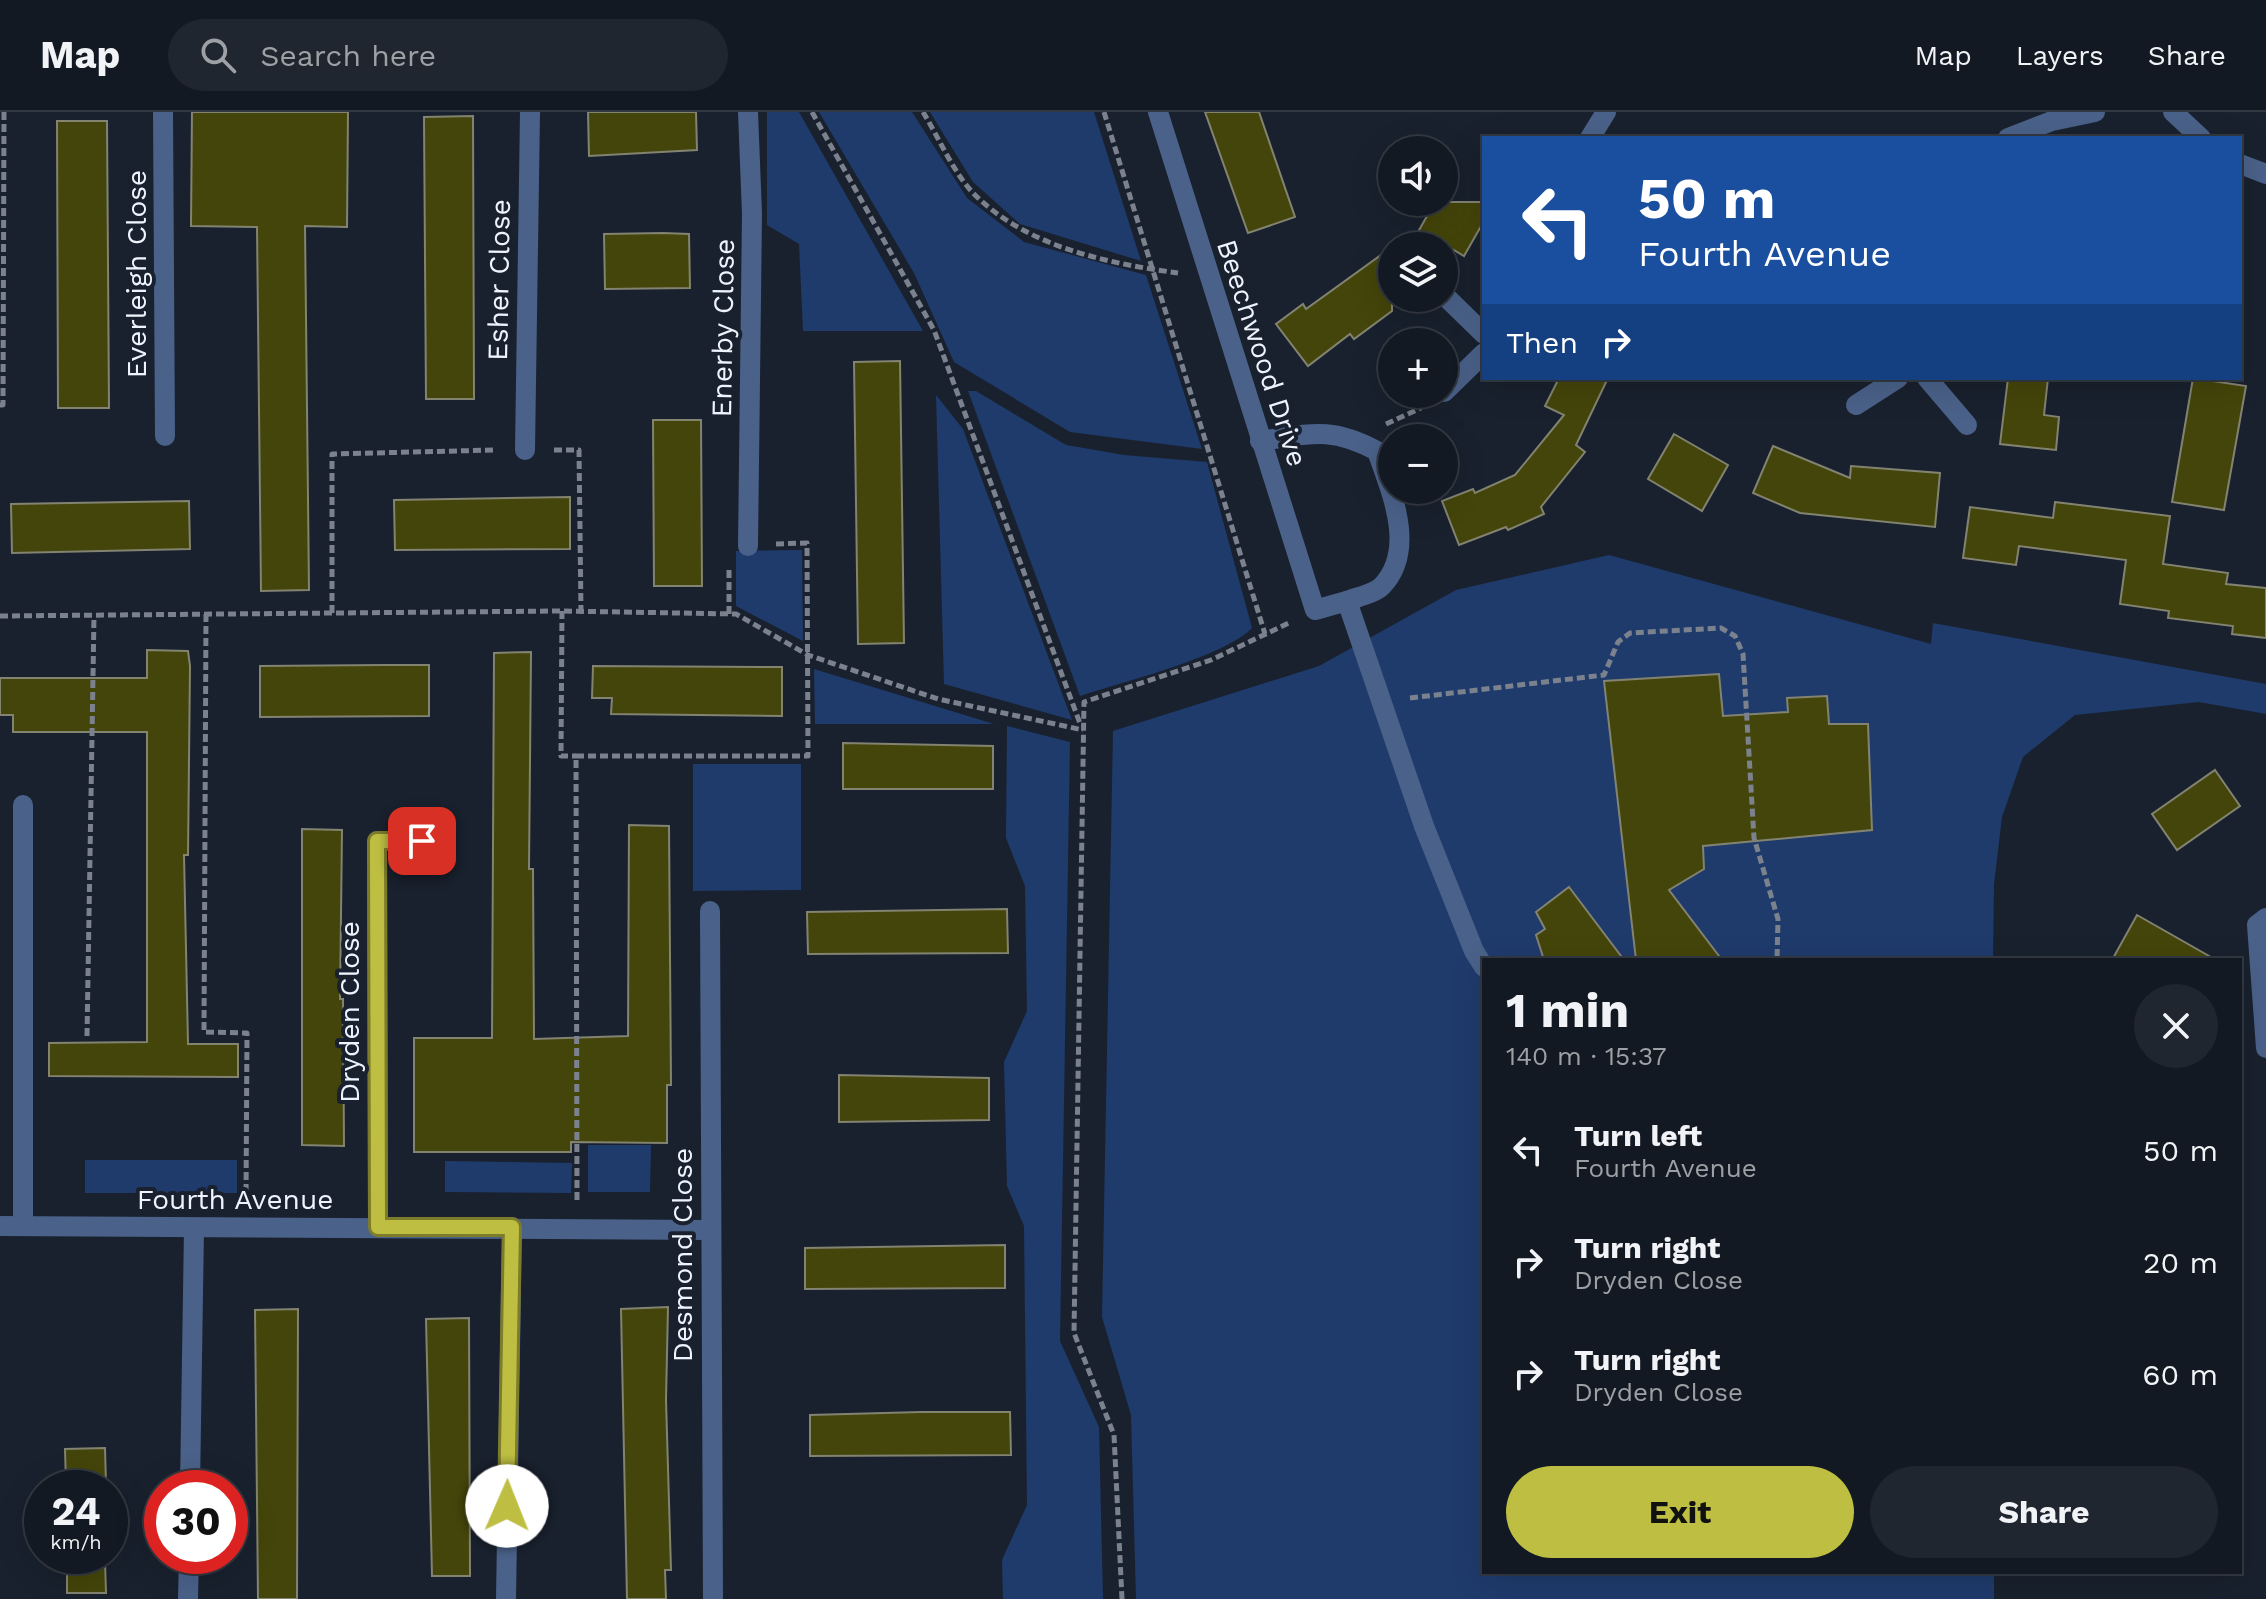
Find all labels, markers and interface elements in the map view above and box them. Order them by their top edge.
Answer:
search box [168,19,728,91]
text: Map [40,33,120,77]
icon: search [196,33,240,77]
text: Search here [260,38,436,73]
text: Map [1915,39,1972,72]
text: Layers [2016,39,2104,72]
text: Share [2148,39,2226,72]
map controls [1378,136,1458,504]
button: sound [1378,136,1458,216]
text: 50 m [1638,166,1775,232]
icon: left [1506,168,1610,272]
street label: Everleigh Close [120,170,153,378]
street label: Esher Close [481,199,517,361]
button: layers [1378,232,1458,312]
text: Fourth Avenue [1638,233,1891,275]
street label: Beechwood Drive [1210,235,1314,471]
street label: Enerby Close [705,238,741,418]
icon: right [1594,320,1638,364]
text: Then [1506,325,1578,360]
button: + [1378,328,1458,408]
button: − [1378,424,1458,504]
pin [388,807,456,875]
icon: arrive [400,819,444,863]
street label: Dryden Close [333,921,366,1103]
text: 1 min [1506,982,1629,1039]
button: close [2134,984,2218,1068]
text: 140 m · 15:37 [1506,1041,1667,1071]
text: Turn left [1574,1118,1702,1153]
icon: left [1506,1128,1550,1172]
text: 50 m [2143,1133,2218,1168]
street label: Desmond Close [666,1148,699,1362]
text: Fourth Avenue [1574,1153,1757,1183]
street label: Fourth Avenue [137,1183,333,1216]
text: Turn right [1574,1230,1720,1265]
icon: right [1506,1240,1550,1284]
text: 20 m [2143,1245,2218,1280]
text: Dryden Close [1574,1265,1743,1295]
text: Turn right [1574,1342,1720,1377]
icon: right [1506,1352,1550,1396]
text: 60 m [2142,1357,2218,1392]
text: Dryden Close [1574,1377,1743,1407]
position arrow [465,1464,549,1548]
button: Exit [1506,1466,1854,1558]
button: Share [1870,1466,2218,1558]
speed limit sign: 30 [144,1470,248,1574]
text: 24 [51,1488,101,1535]
text: km/h [50,1530,102,1554]

